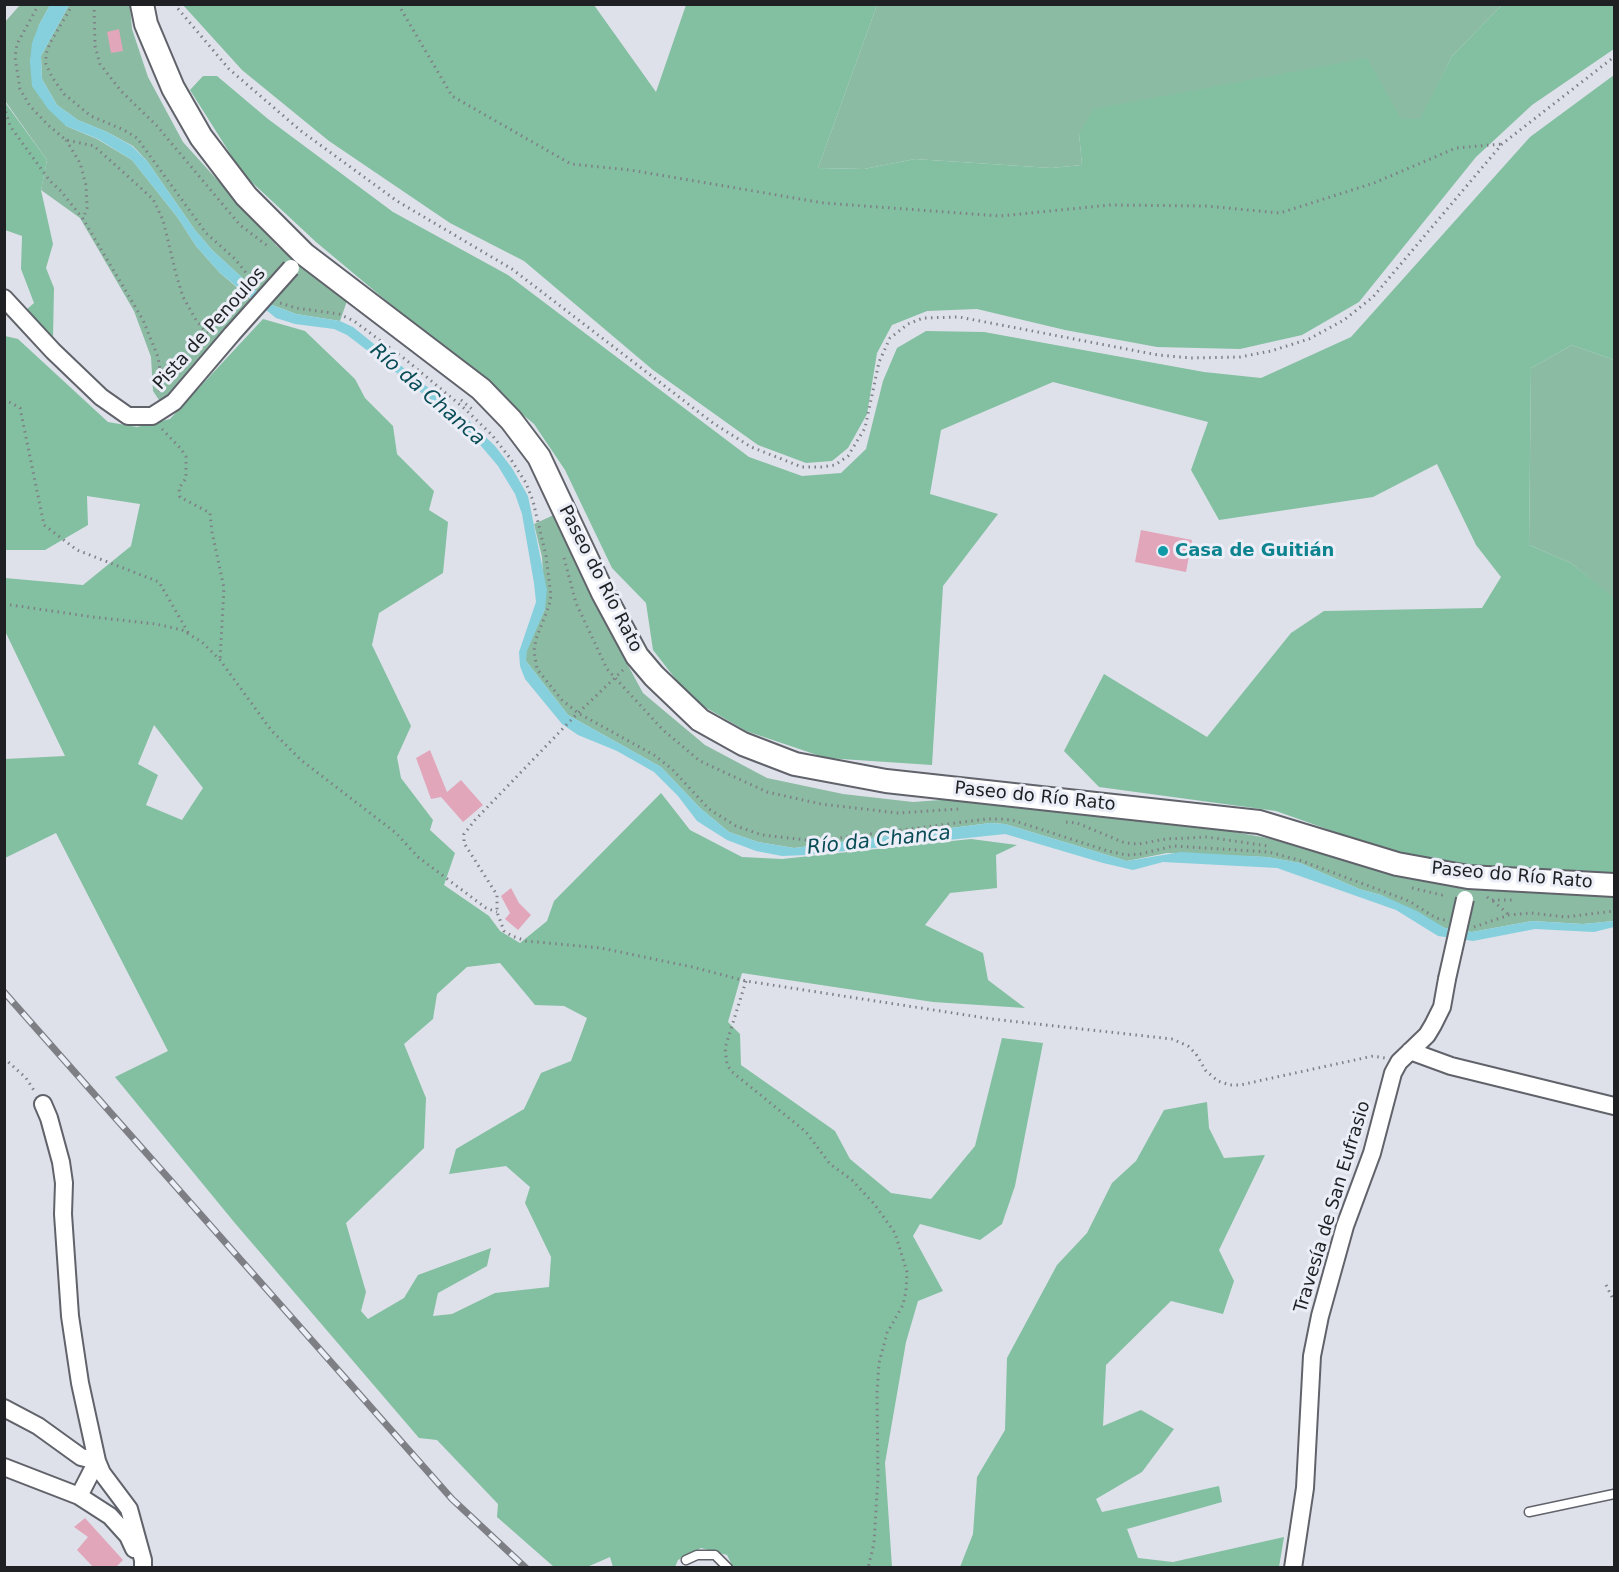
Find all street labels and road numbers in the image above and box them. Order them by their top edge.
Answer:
street label: Pista de Penoulos [149,263,271,395]
street label: Paseo do Río Rato [554,502,646,656]
street label: Paseo do Río Rato [953,778,1117,816]
street label: Paseo do Río Rato [1430,858,1594,894]
street label: Travesía de San Eufrasio [1290,1098,1376,1316]

